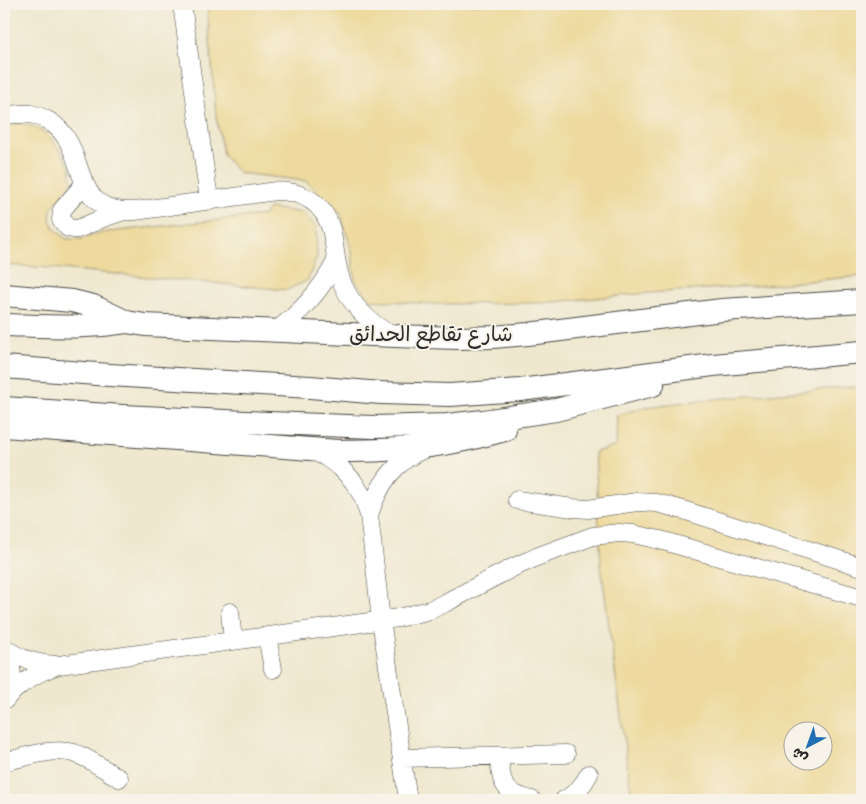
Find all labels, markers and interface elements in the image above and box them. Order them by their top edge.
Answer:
street label: شارع تقاطع الحدائق [349,321,513,349]
north arrow [784,722,834,772]
text: ش [788,744,811,767]

